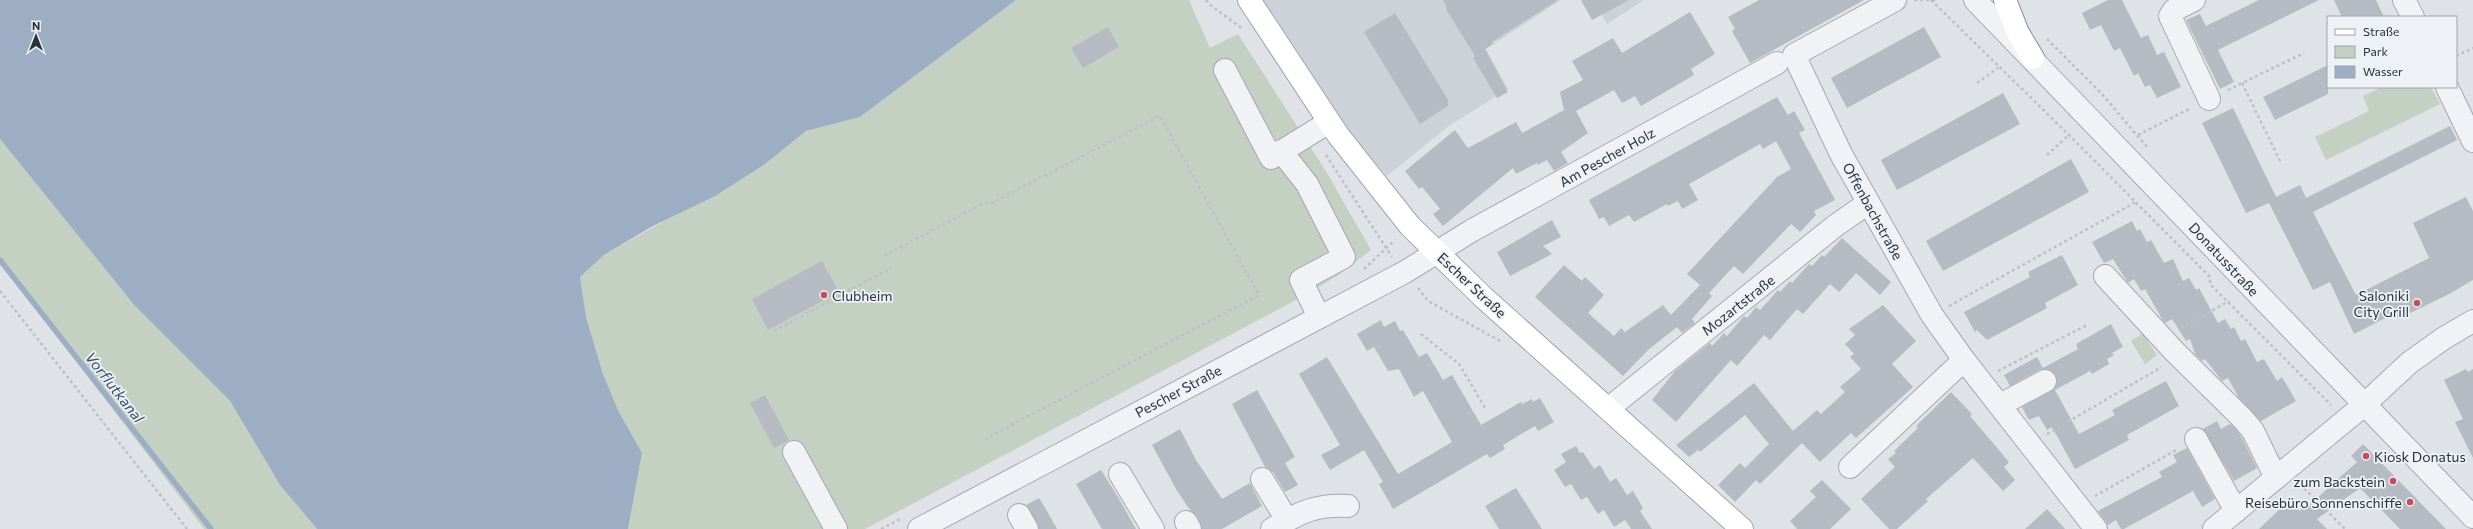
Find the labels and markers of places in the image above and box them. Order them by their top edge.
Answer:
place label: Clubheim [832,287,892,304]
place label: Saloniki City Grill [2354,287,2409,320]
marker: Clubheim [819,290,829,300]
marker: Saloniki City Grill [2412,298,2422,308]
place label: Kiosk Donatus [2374,448,2466,465]
marker: Kiosk Donatus [2361,451,2371,461]
place label: zum Backstein [2293,473,2385,490]
marker: zum Backstein [2388,476,2398,486]
place label: Reisebüro Sonnenschiffe [2245,494,2402,511]
marker: Reisebüro Sonnenschiffe [2405,497,2415,507]

